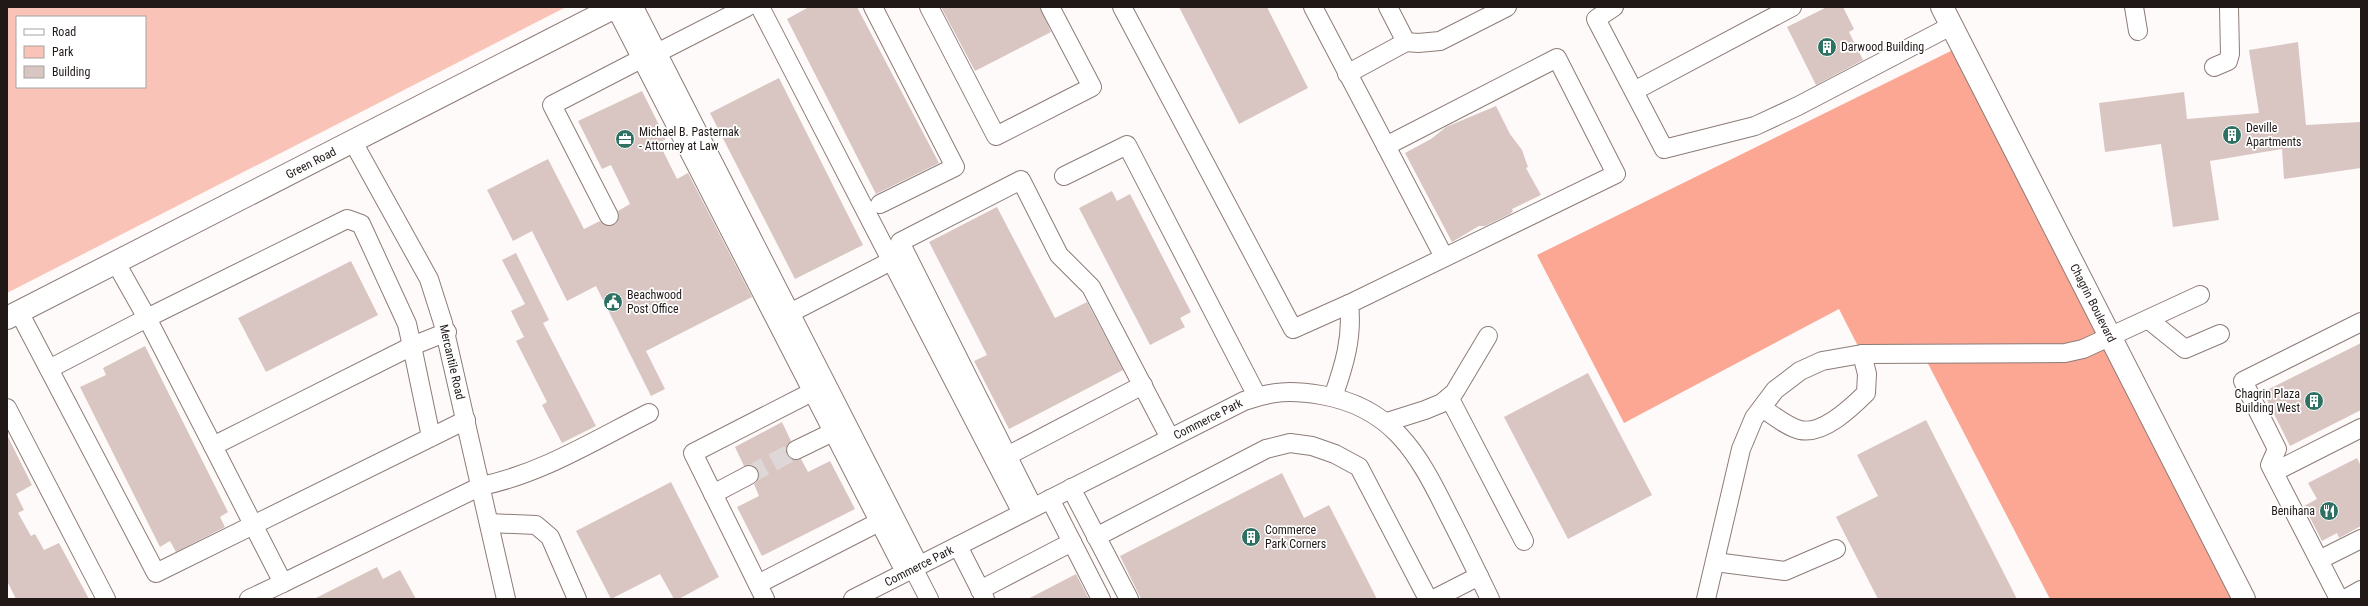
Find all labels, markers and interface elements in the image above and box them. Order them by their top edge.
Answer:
legend [16,16,146,88]
text: Road [52,25,76,39]
building icon: Darwood Building [1816,36,1838,58]
place label: Darwood Building [1841,40,1924,54]
text: Park [52,45,74,59]
text: Building [52,65,90,79]
place label: Deville Apartments [2246,121,2302,149]
building icon: Deville Apartments [2221,124,2243,146]
place label: Michael B. Pasternak - Attorney at Law [639,125,740,153]
office icon: Michael B. Pasternak - Attorney at Law [614,128,636,150]
street label: Green Road [284,144,339,182]
street label: Chagrin Boulevard [2067,261,2119,345]
place label: Beachwood Post Office [627,288,682,316]
public building icon: Beachwood Post Office [602,291,624,313]
street label: Mercantile Road [437,323,467,401]
place label: Chagrin Plaza Building West [2235,387,2300,415]
building icon: Chagrin Plaza Building West [2303,390,2325,412]
street label: Commerce Park [1171,395,1245,442]
restaurant icon: Benihana [2318,500,2340,522]
place label: Benihana [2271,504,2315,518]
place label: Commerce Park Corners [1265,523,1326,551]
building icon: Commerce Park Corners [1240,526,1262,548]
street label: Commerce Park [882,542,956,589]

